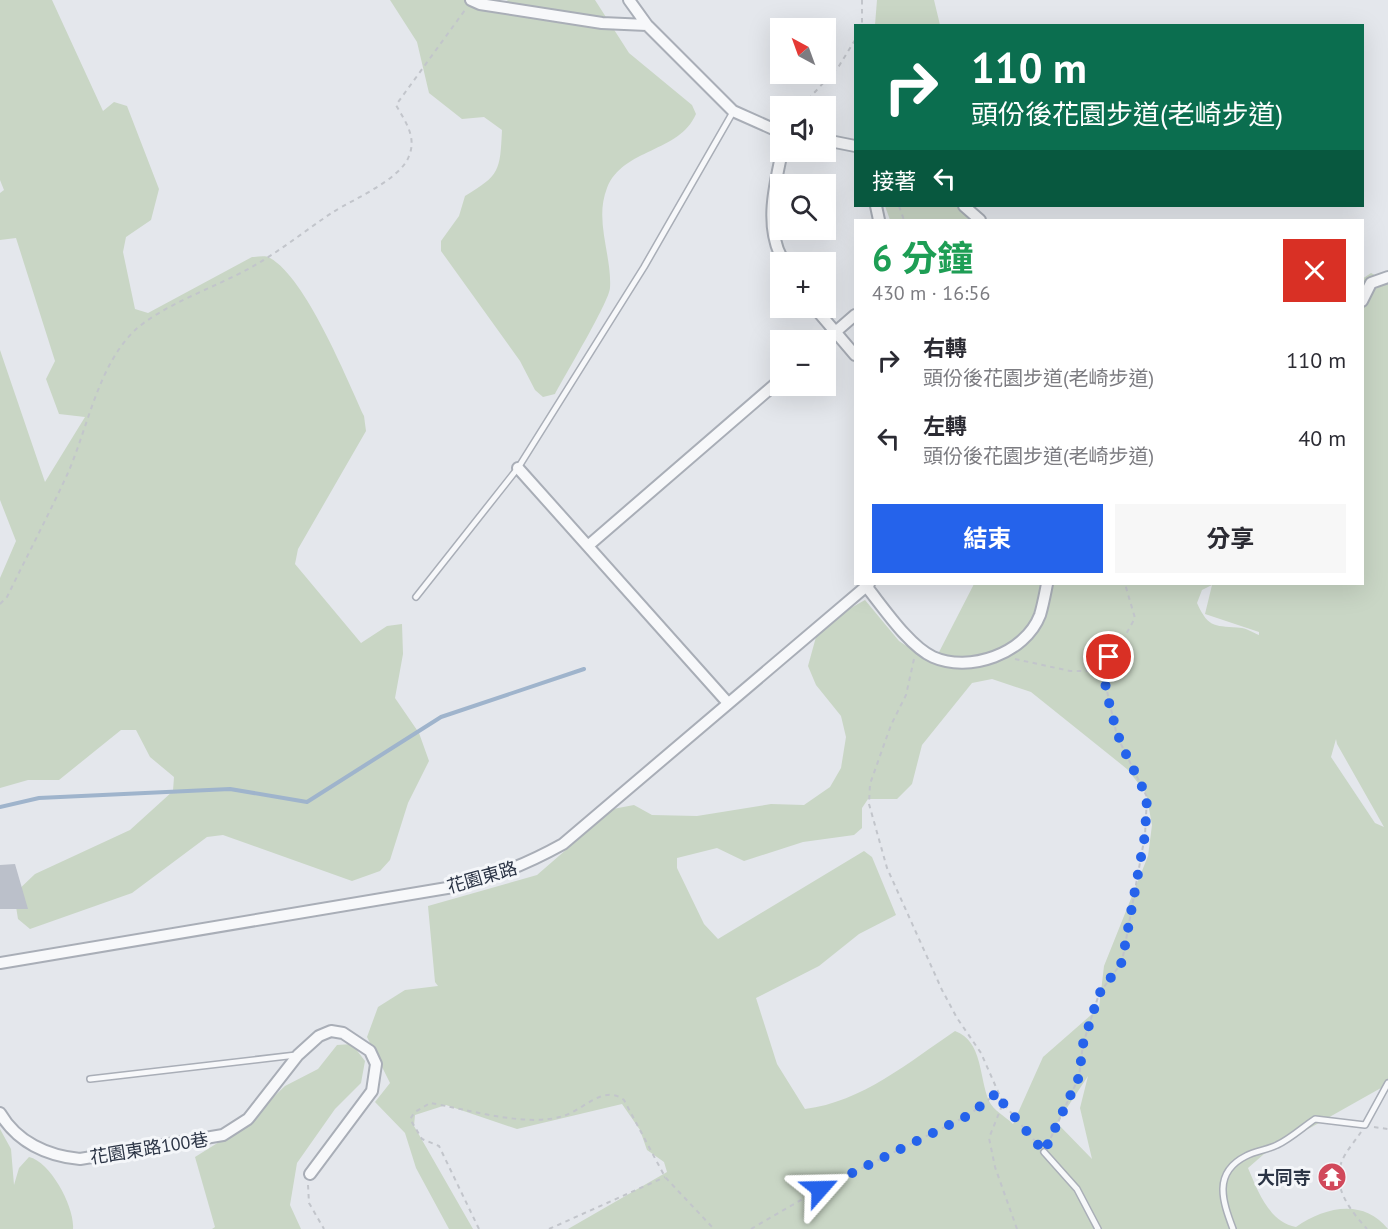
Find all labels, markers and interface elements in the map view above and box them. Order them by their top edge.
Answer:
north arrow [770,18,836,84]
map controls [770,18,836,396]
text: 110 m [971,40,1087,95]
icon: right [872,48,950,126]
button: sound [770,96,836,162]
text: 頭份後花園步道(老崎步道) [971,97,1283,131]
icon: left [928,162,961,195]
text: 接著 [872,167,916,195]
button: search [770,174,836,240]
text: 6 分鐘 [872,234,974,281]
button: close [1283,239,1346,302]
button: + [770,252,836,318]
text: 430 m · 16:56 [872,280,990,306]
button: − [770,330,836,396]
text: 右轉 [923,334,967,362]
icon: right [872,344,905,377]
text: 110 m [1286,346,1346,374]
text: 頭份後花園步道(老崎步道) [923,365,1154,391]
text: 左轉 [923,412,967,440]
icon: left [872,422,905,455]
text: 40 m [1298,424,1346,452]
text: 頭份後花園步道(老崎步道) [923,443,1154,469]
button: 結束 [872,504,1103,573]
button: 分享 [1115,504,1346,573]
pin [1083,631,1134,682]
icon: arrive [1092,640,1125,673]
street label: 花園東路 [444,856,520,898]
street label: 花園東路100巷 [88,1127,210,1169]
position arrow [788,1157,852,1221]
temple icon: 大同寺 [1316,1161,1348,1193]
place label: 大同寺 [1257,1166,1311,1189]

